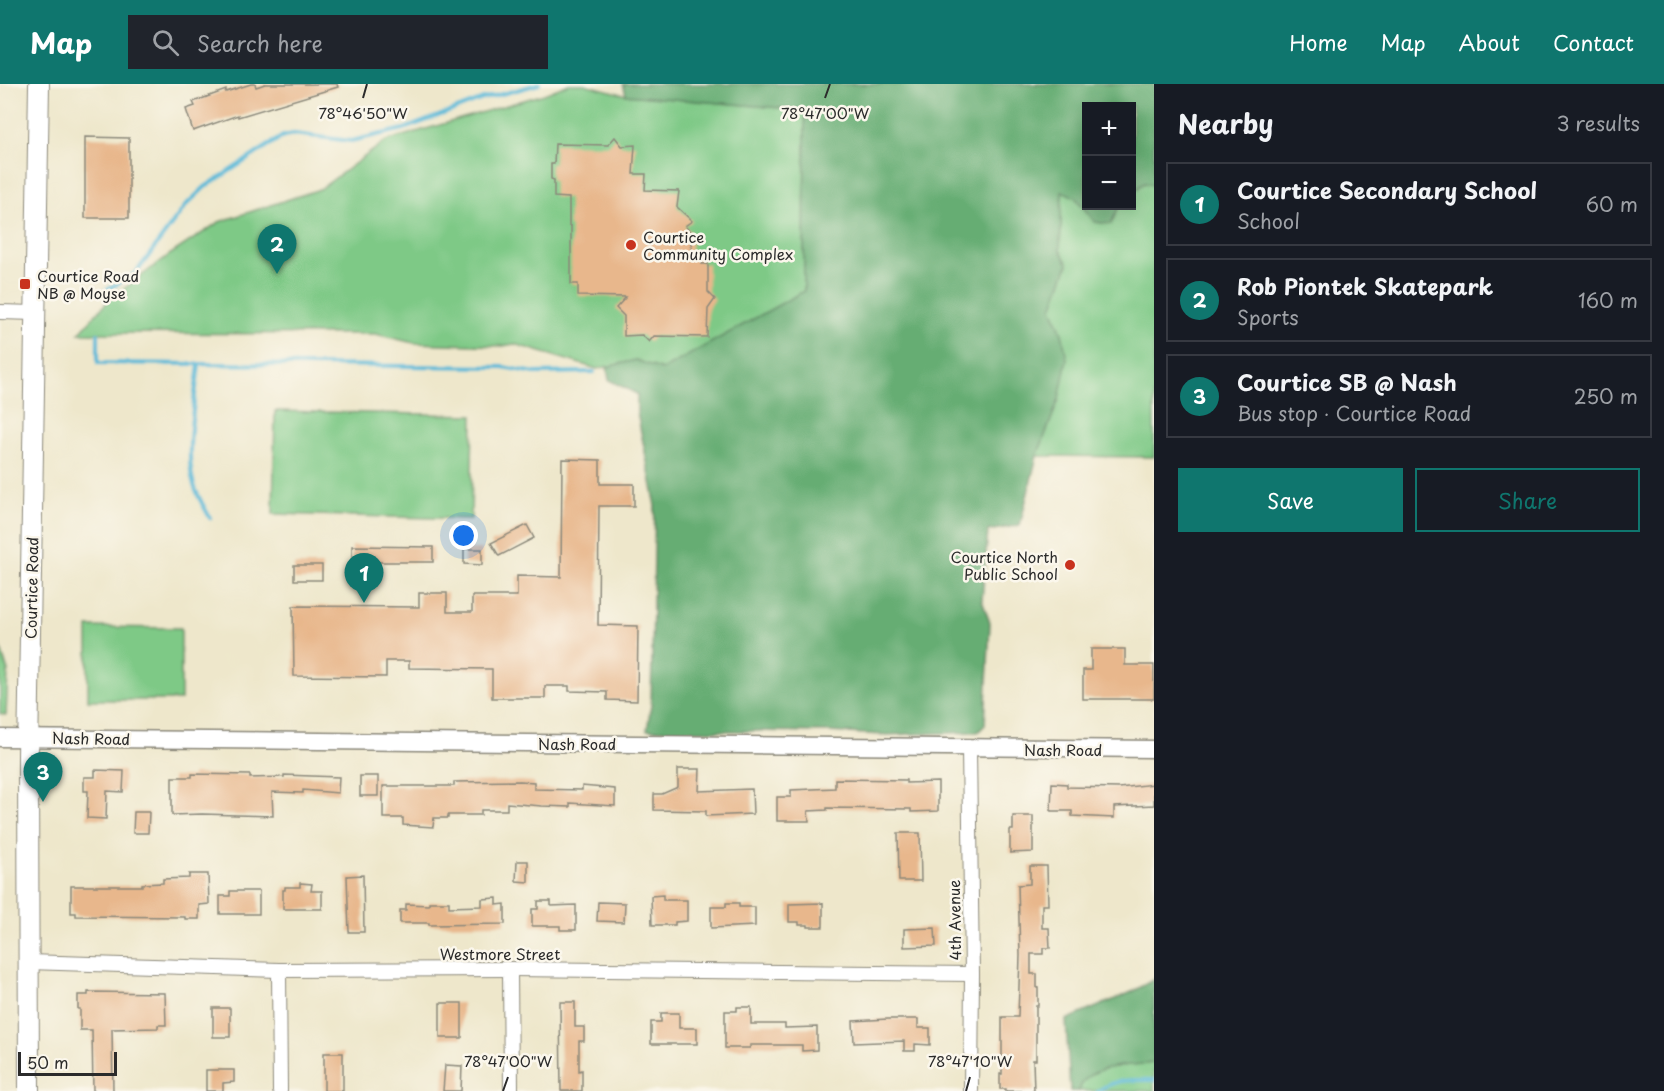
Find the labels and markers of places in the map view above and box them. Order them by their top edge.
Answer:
pin: 2 [258,224,296,274]
place label: Courtice Community Complex [643,225,793,265]
marker: Courtice Community Complex [624,238,638,252]
place label: Courtice Road NB @ Moyse [37,264,139,304]
marker: Courtice Road NB @ Moyse [18,277,32,291]
place label: Courtice North Public School [951,545,1058,585]
pin: 1 [344,554,384,603]
marker: Courtice North Public School [1063,558,1077,572]
pin: 3 [24,752,63,802]

